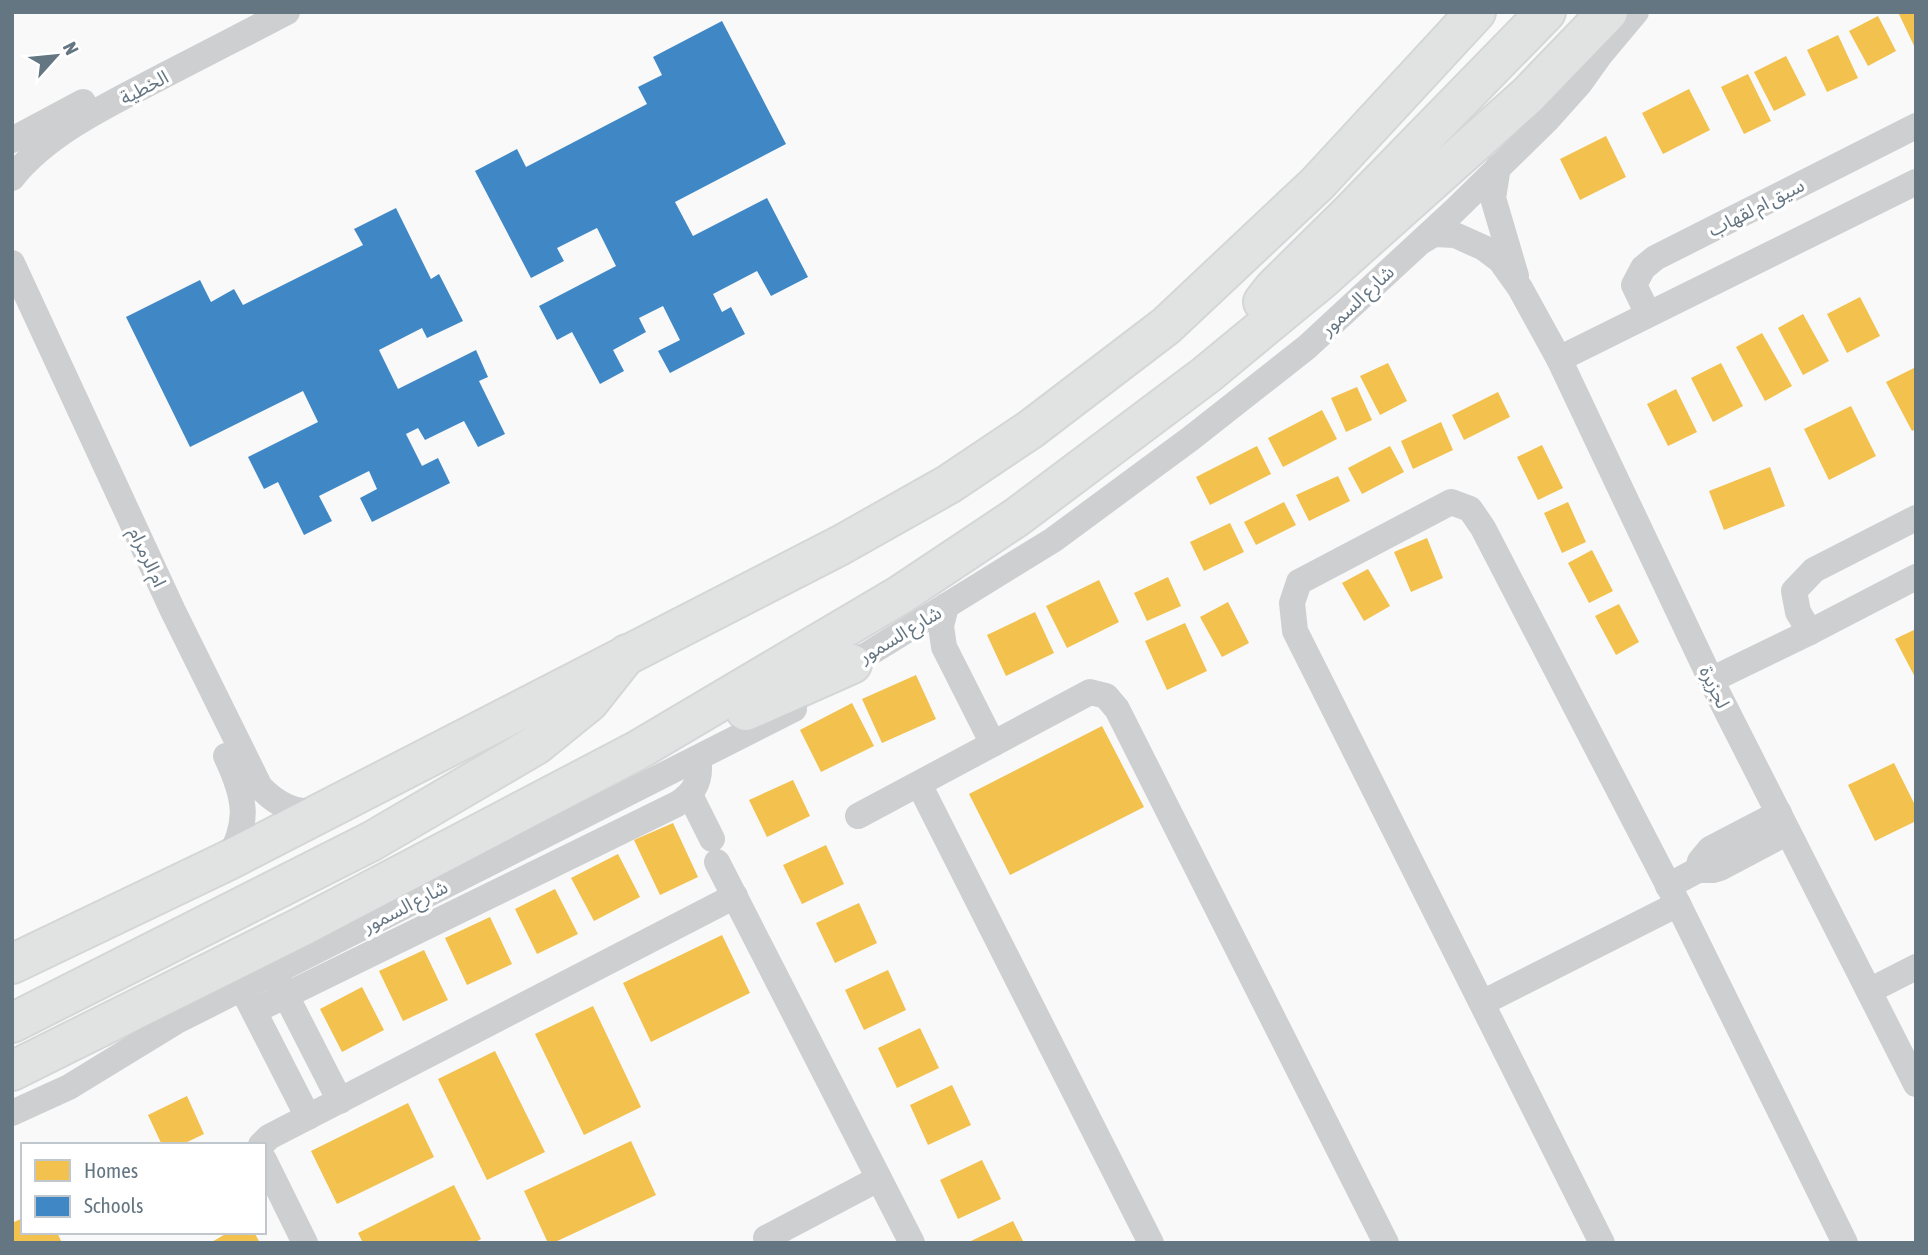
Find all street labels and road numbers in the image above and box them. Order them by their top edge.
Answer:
street label: الخطية [116,65,172,109]
street label: سيق ام لقهاب [1704,173,1809,244]
street label: شارع السمور [1315,261,1400,342]
street label: ام الرمرام [121,524,171,592]
street label: شارع السمور [854,601,947,670]
street label: لجزيرة [1695,662,1735,712]
street label: شارع السمور [358,875,452,940]

